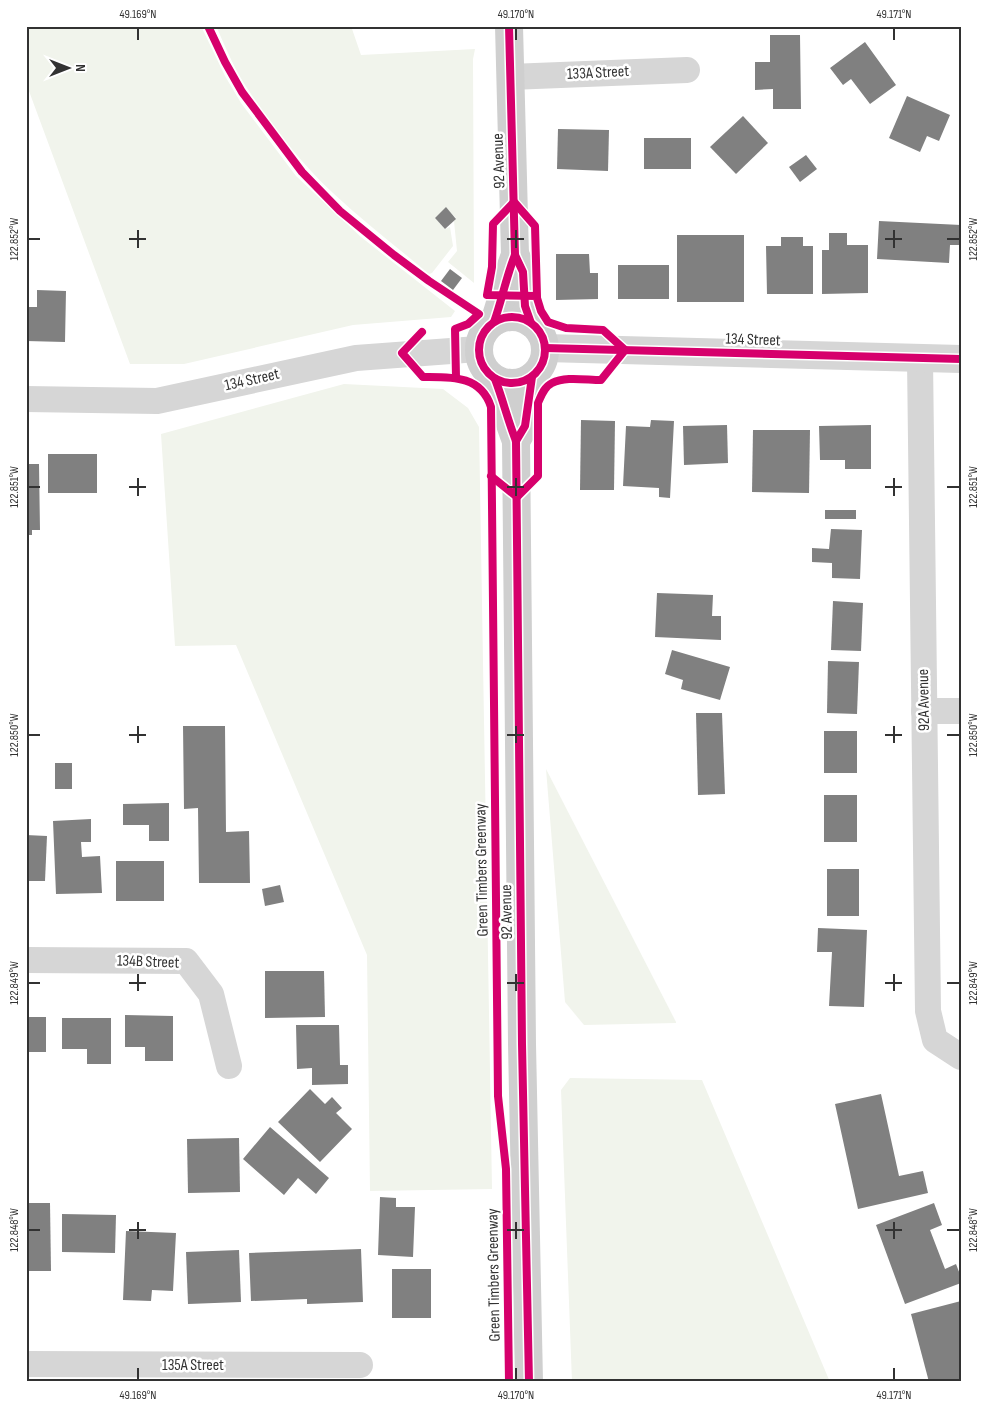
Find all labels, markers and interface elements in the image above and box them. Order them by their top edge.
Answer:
text: 49.169°N [120,7,156,22]
text: 49.170°N [498,7,534,22]
text: 49.171°N [877,7,911,22]
north arrow [42,42,92,92]
street label: 133A Street [566,62,630,84]
text: N [72,64,89,72]
street label: 92 Avenue [489,133,509,189]
text: 122.852°W [7,217,22,260]
text: 122.852°W [966,217,981,260]
street label: 134 Street [725,330,781,350]
street label: 134 Street [223,364,281,395]
text: 122.851°W [7,466,22,508]
text: 122.851°W [966,466,981,508]
street label: 92A Avenue [914,669,934,731]
text: 122.850°W [7,713,22,757]
text: 122.850°W [966,713,981,757]
street label: Green Timbers Greenway [471,803,493,937]
street label: 92 Avenue [497,884,517,940]
street label: 134B Street [116,951,180,973]
text: 122.849°W [7,961,22,1005]
text: 122.849°W [966,961,981,1005]
text: 122.848°W [7,1208,22,1252]
street label: Green Timbers Greenway [483,1208,505,1342]
text: 122.848°W [966,1208,981,1252]
street label: 135A Street [162,1356,224,1375]
text: 49.169°N [120,1388,156,1403]
text: 49.170°N [498,1388,534,1403]
text: 49.171°N [877,1388,911,1403]

